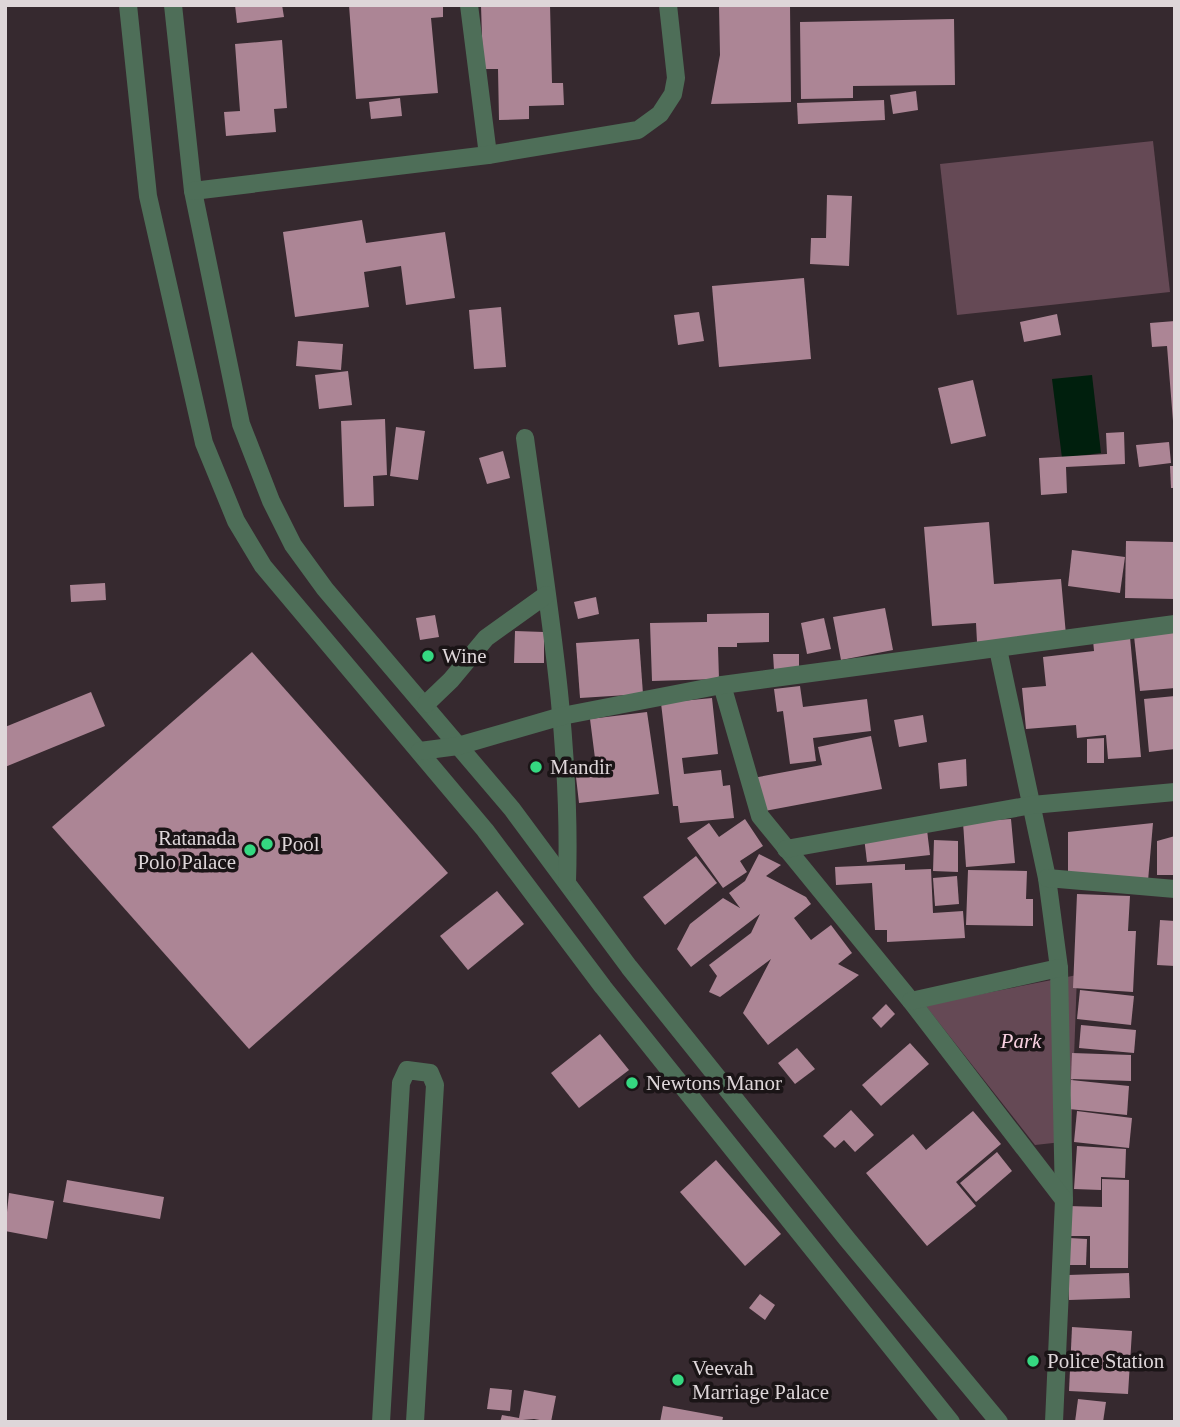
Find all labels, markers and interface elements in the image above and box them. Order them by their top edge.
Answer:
place label: Wine [442,644,487,668]
marker: Wine [420,648,436,664]
place label: Mandir [550,755,612,779]
marker: Mandir [528,759,544,775]
place label: Ratanada Polo Palace [137,826,237,874]
place label: Pool [281,832,320,856]
marker: Pool [259,836,275,852]
marker: Ratanada Polo Palace [242,842,258,858]
park label: Park [1000,1029,1042,1053]
place label: Newtons Manor [646,1071,782,1095]
marker: Newtons Manor [624,1075,640,1091]
place label: Police Station [1047,1349,1165,1373]
marker: Police Station [1025,1353,1041,1369]
place label: Veevah Marriage Palace [692,1356,829,1404]
marker: Veevah Marriage Palace [670,1372,686,1388]

